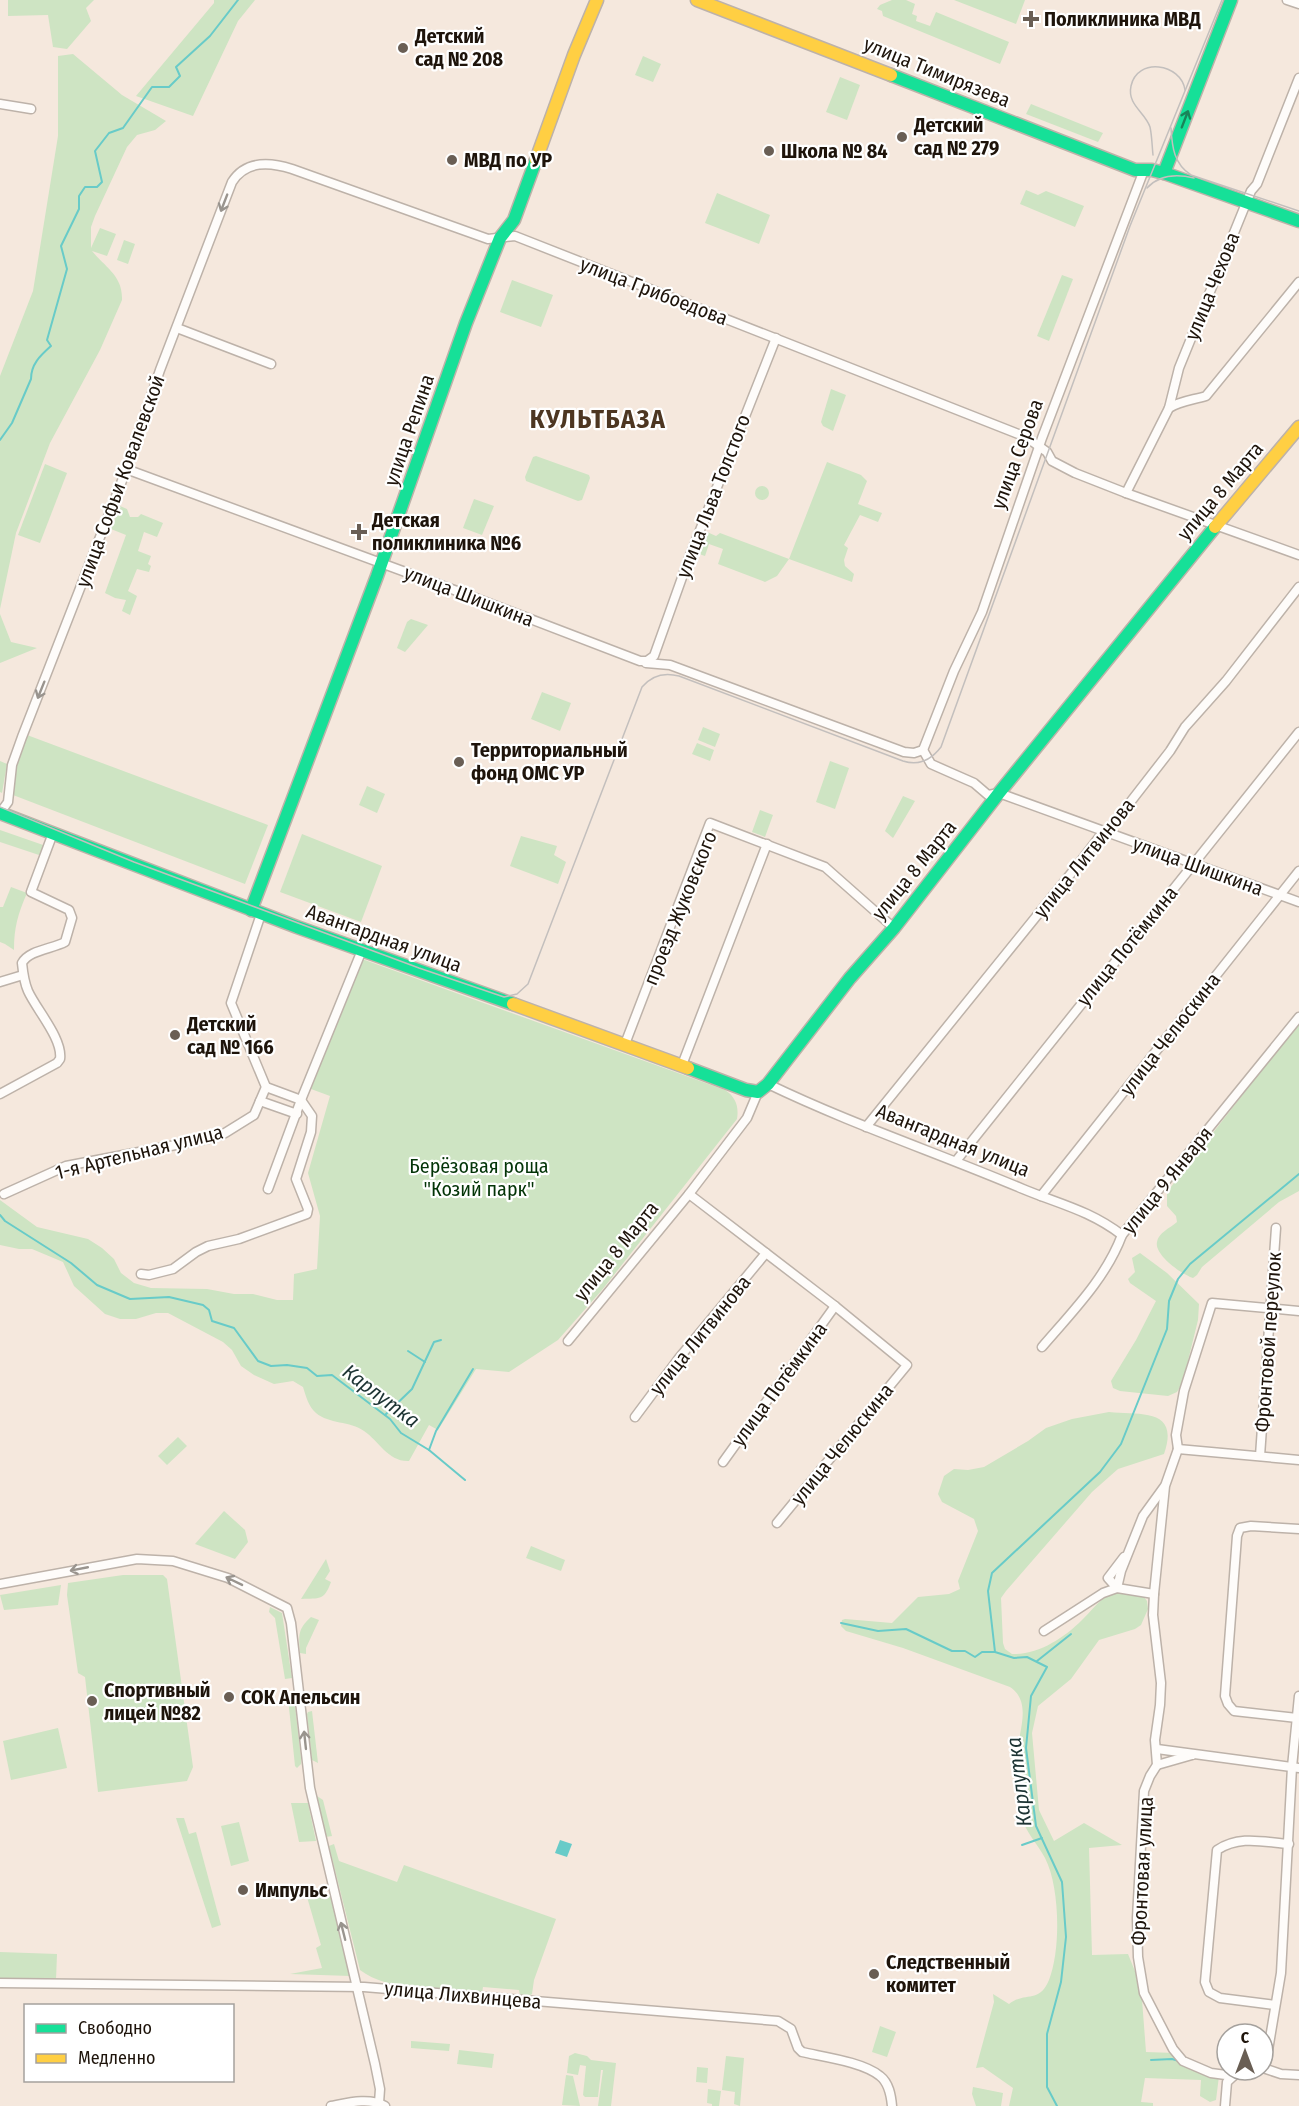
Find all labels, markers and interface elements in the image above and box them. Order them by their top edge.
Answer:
place label: Поликлиника МВД [1044,7,1201,31]
marker: Поликлиника МВД [1022,10,1040,28]
place label: Детский сад № 208 [414,24,504,71]
street label: улица Тимирязева [860,32,1014,112]
marker: Детский сад № 208 [396,41,410,55]
one-way arrow [1180,110,1191,129]
place label: Детский сад № 279 [913,113,999,160]
marker: Детский сад № 279 [895,130,909,144]
place label: Школа № 84 [781,139,888,163]
marker: Школа № 84 [762,144,776,158]
place label: МВД по УР [464,148,552,172]
marker: МВД по УР [445,153,459,167]
one-way arrow [217,193,228,212]
street label: улица Чехова [1179,229,1245,343]
street label: улица Грибоедова [577,252,731,330]
street label: улица Репина [379,371,439,489]
street label: улица Софьи Ковалевской [70,372,170,590]
street label: улица Серова [986,396,1048,512]
district label: КУЛЬТБАЗА [530,404,666,435]
street label: улица Льва Толстого [671,411,755,581]
street label: улица 8 Марта [1172,437,1268,545]
place label: Детская поликлиника №6 [371,508,521,555]
marker: Детская поликлиника №6 [350,523,368,541]
street label: улица Шишкина [401,560,537,632]
one-way arrow [35,680,46,699]
place label: Территориальный фонд ОМС УР [471,738,628,785]
marker: Территориальный фонд ОМС УР [452,755,466,769]
street label: улица Литвинова [1028,793,1140,923]
street label: улица 8 Марта [867,815,961,925]
street label: проезд Жуковского [638,827,722,989]
street label: улица Шишкина [1130,831,1266,901]
street label: улица Потёмкина [1071,881,1183,1011]
street label: Авангардная улица [303,899,465,977]
street label: улица Челюскина [1115,968,1225,1100]
place label: Детский сад № 166 [186,1012,274,1059]
marker: Детский сад № 166 [168,1028,182,1042]
street label: Авангардная улица [873,1098,1033,1182]
street label: 1-я Артельная улица [53,1120,225,1184]
street label: улица 9 Января [1116,1122,1218,1238]
park label: Берёзовая роща "Козий парк" [409,1154,549,1201]
street label: улица 8 Марта [569,1196,663,1306]
street label: Фронтовой переулок [1250,1251,1286,1433]
street label: улица Литвинова [644,1270,756,1400]
street label: улица Потёмкина [726,1317,832,1451]
water label: Карлутка [337,1359,425,1433]
street label: улица Челюскина [786,1379,898,1509]
one-way arrow [70,1564,90,1575]
one-way arrow [226,1575,244,1587]
place label: Спортивный лицей №82 [104,1678,211,1725]
place label: СОК Апельсин [241,1685,360,1709]
marker: СОК Апельсин [222,1690,236,1704]
marker: Спортивный лицей №82 [85,1694,99,1708]
one-way arrow [299,1730,310,1750]
water label: Карлутка [1001,1736,1037,1828]
street label: Фронтовая улица [1126,1796,1158,1946]
place label: Импульс [255,1878,328,1902]
marker: Импульс [236,1883,250,1897]
one-way arrow [336,1921,348,1940]
place label: Следственный комитет [886,1950,1010,1997]
marker: Следственный комитет [867,1967,881,1981]
street label: улица Лихвинцева [384,1976,542,2014]
legend [24,2004,234,2082]
text: Свободно [78,2017,152,2039]
north arrow [1215,2022,1275,2082]
text: С [1241,2028,1250,2047]
text: Медленно [78,2047,156,2069]

